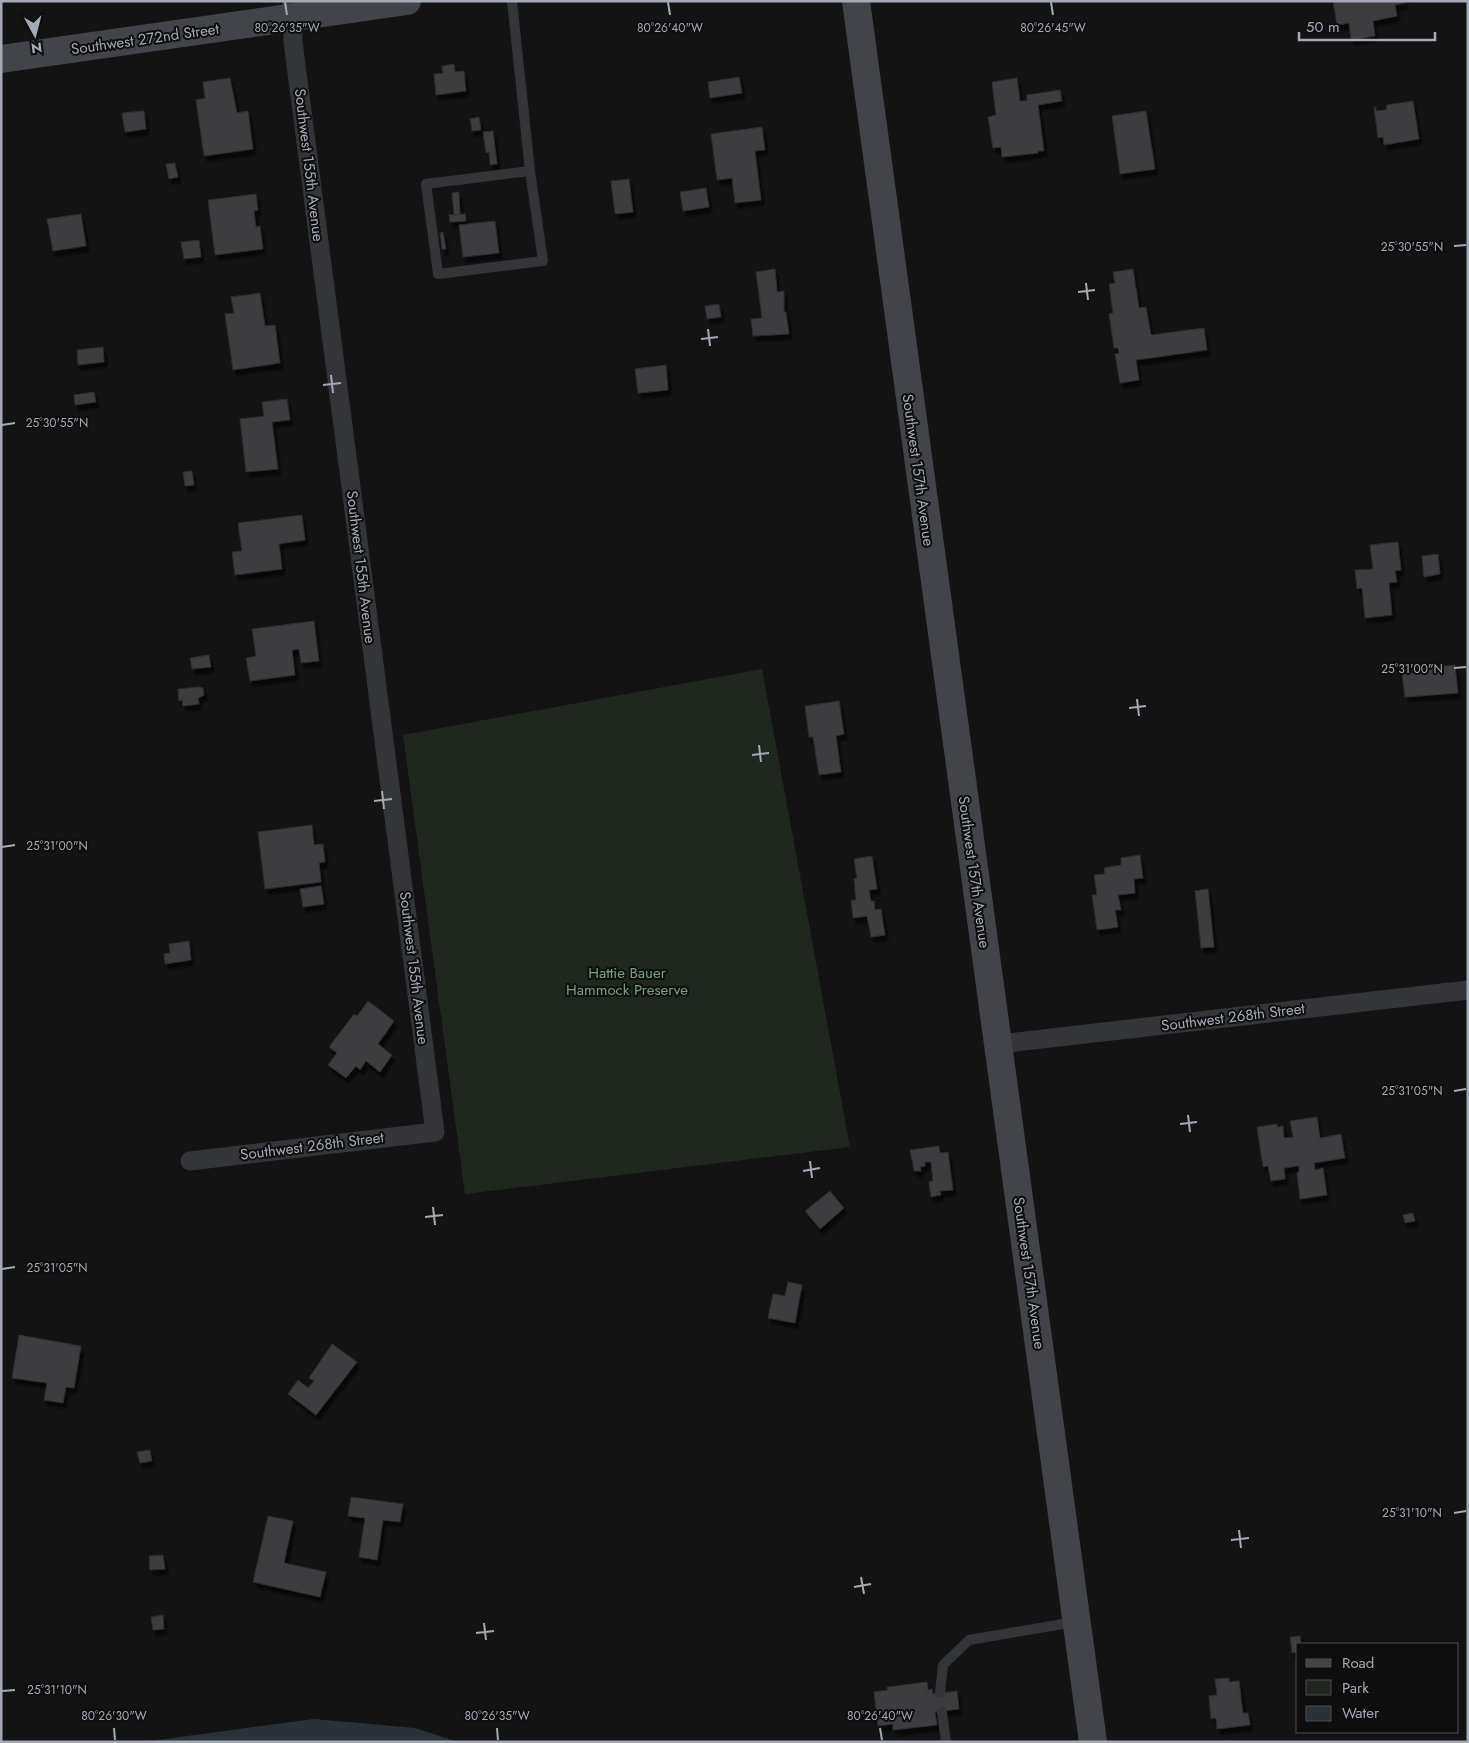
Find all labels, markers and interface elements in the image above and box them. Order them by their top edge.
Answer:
north arrow [10,10,60,60]
scale bar [1299,10,1435,42]
text: 50 m [1306,16,1340,38]
street label: Southwest 272nd Street [70,18,221,60]
text: 80°26'35"W [254,19,320,37]
text: 80°26'40"W [637,19,703,37]
text: 80°26'45"W [1020,19,1086,37]
text: N [30,37,43,59]
street label: Southwest 155th Avenue [289,87,329,243]
text: 25°30'55"N [1381,238,1443,256]
street label: Southwest 157th Avenue [896,393,940,548]
text: 25°30'55"N [26,414,88,432]
street label: Southwest 155th Avenue [341,489,381,645]
text: 25°31'00"N [1381,660,1443,678]
street label: Southwest 157th Avenue [952,795,996,950]
text: 25°31'00"N [26,837,88,855]
street label: Southwest 155th Avenue [394,890,434,1046]
park label: Hattie Bauer Hammock Preserve [566,962,688,1001]
street label: Southwest 268th Street [1160,997,1307,1037]
text: 25°31'05"N [1381,1082,1443,1100]
street label: Southwest 268th Street [239,1126,386,1166]
street label: Southwest 157th Avenue [1007,1196,1051,1351]
text: 25°31'05"N [26,1259,88,1277]
text: 25°31'10"N [1382,1504,1442,1522]
legend [1296,1643,1459,1733]
text: Road [1342,1652,1374,1674]
text: Park [1342,1677,1369,1699]
text: 25°31'10"N [27,1681,87,1699]
text: Water [1342,1702,1380,1724]
text: 80°26'30"W [81,1707,147,1725]
text: 80°26'35"W [464,1707,530,1725]
text: 80°26'40"W [847,1707,913,1725]

